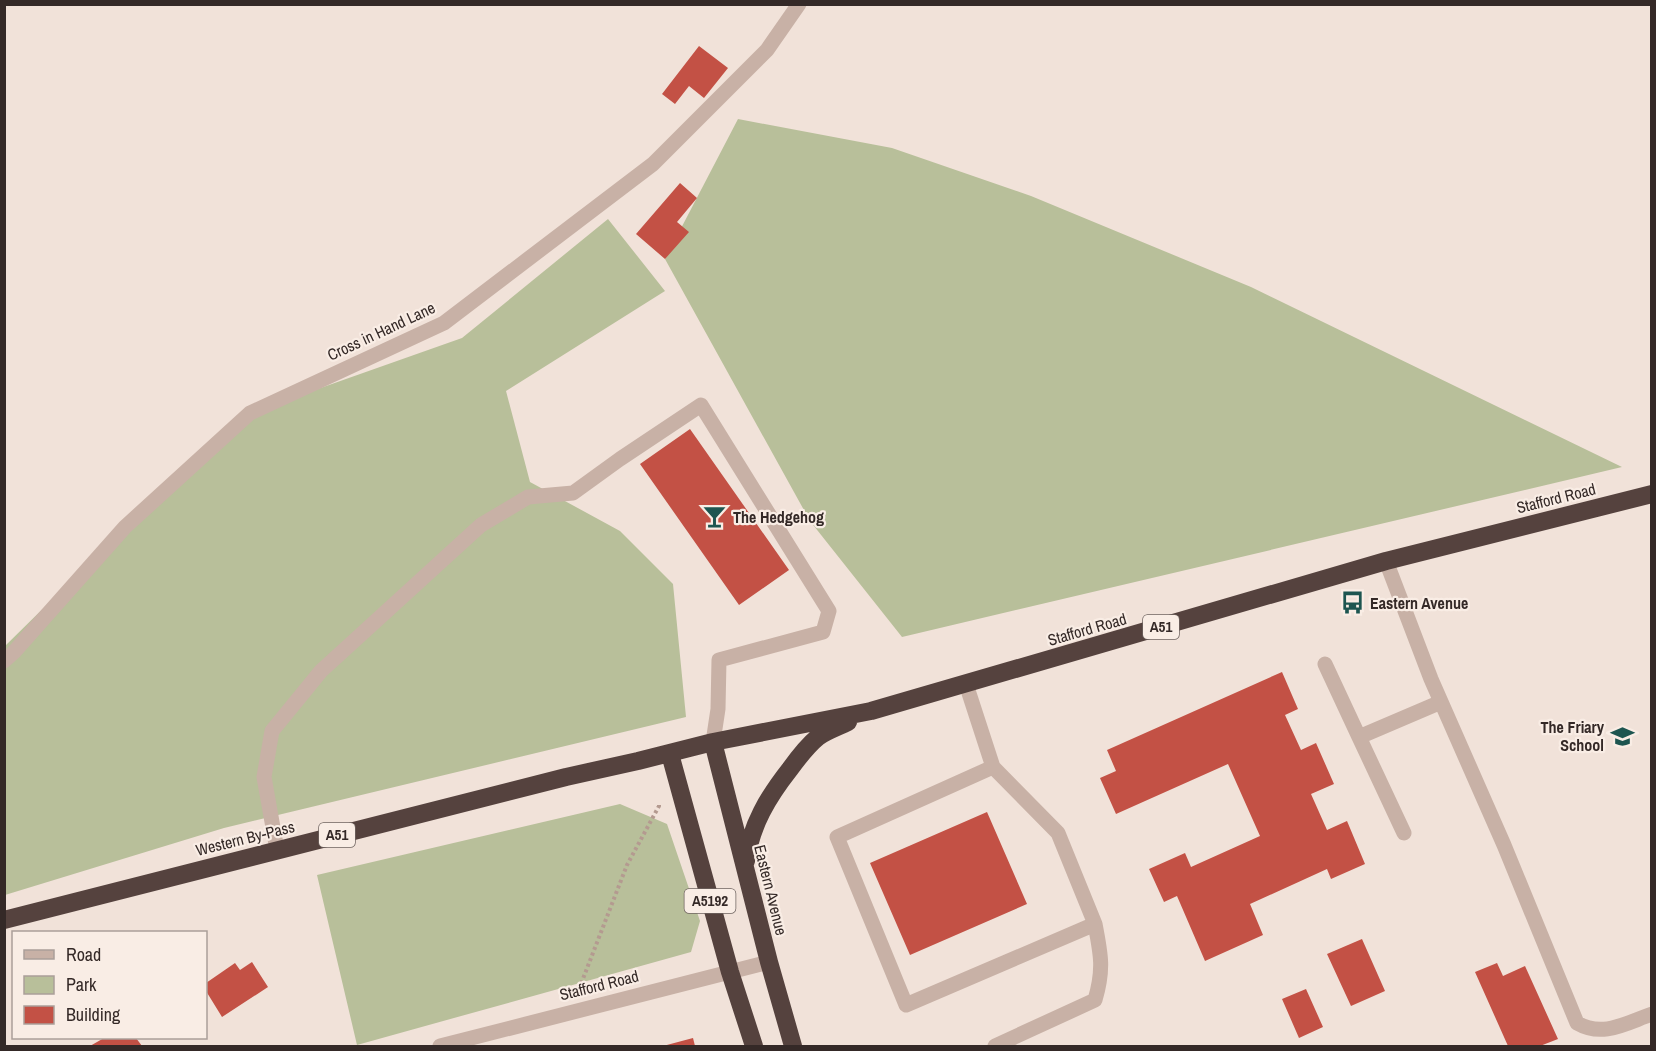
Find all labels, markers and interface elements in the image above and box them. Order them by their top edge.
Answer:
street label: Cross in Hand Lane [323,296,439,366]
street label: Stafford Road [1514,478,1598,518]
bar icon: The Hedgehog [702,504,728,530]
place label: The Hedgehog [733,506,824,528]
bus stop icon: Eastern Avenue [1339,590,1365,616]
place label: Eastern Avenue [1370,592,1468,614]
street label: Stafford Road [1045,607,1129,651]
road number: A51 [1143,615,1179,639]
place label: The Friary School [1541,716,1605,756]
school or university icon: The Friary School [1609,723,1635,749]
street label: Western By-Pass [193,815,297,861]
road number: A51 [319,823,355,847]
street label: Eastern Avenue [749,843,793,937]
road number: A5192 [684,889,736,913]
legend [12,931,207,1039]
text: Road [66,942,101,967]
street label: Stafford Road [557,965,641,1005]
text: Park [66,972,97,997]
text: Building [66,1002,121,1027]

